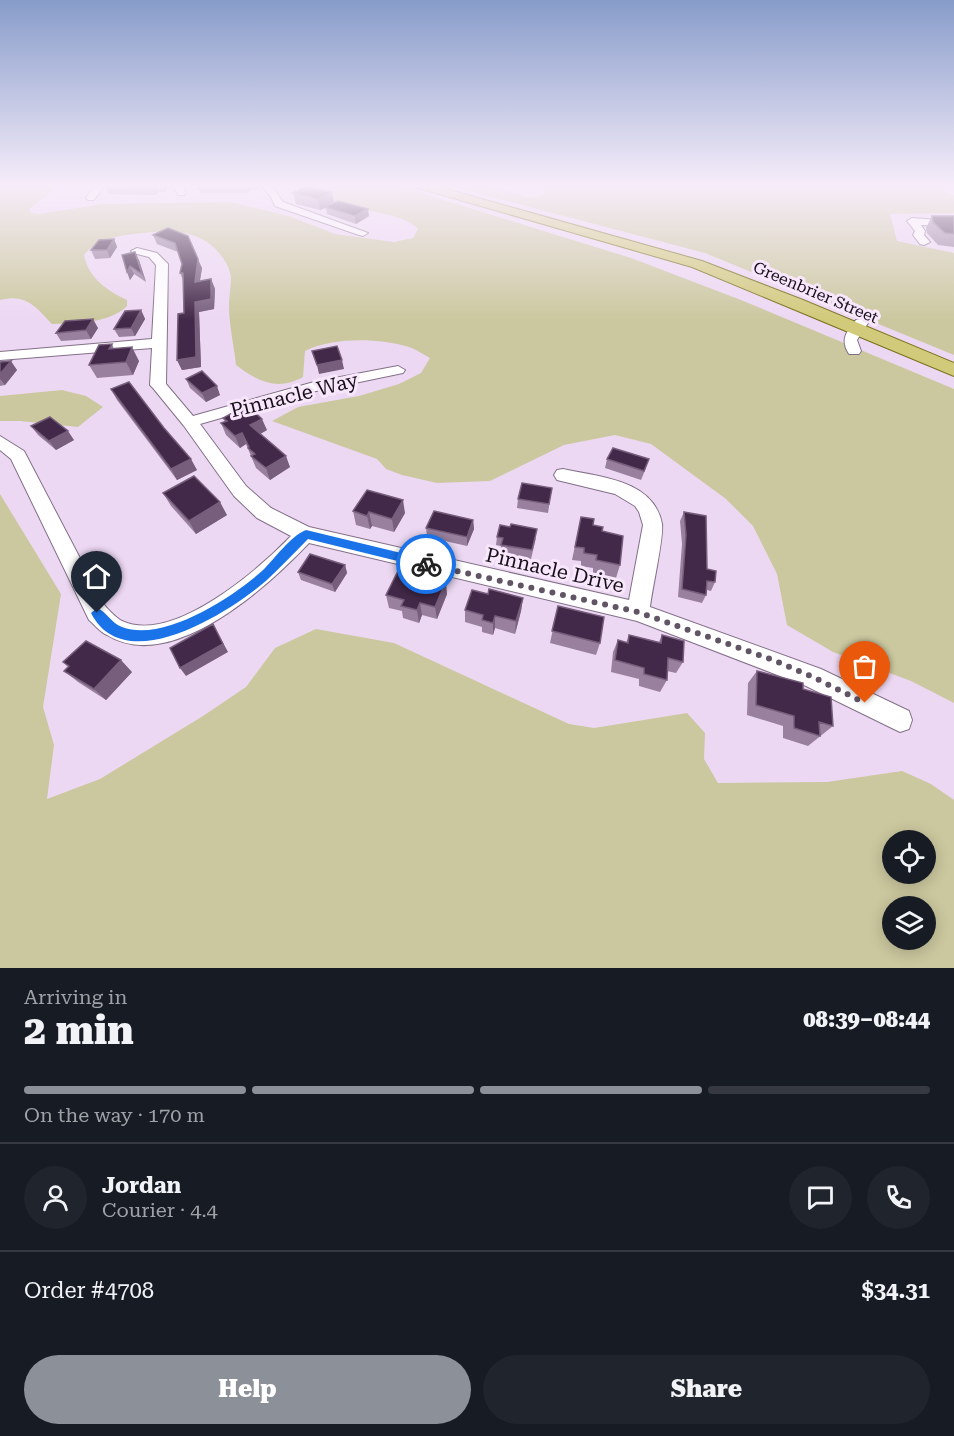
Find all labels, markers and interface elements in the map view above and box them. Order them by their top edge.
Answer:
street label: Greenbrier Street [750,258,881,327]
street label: Pinnacle Way [228,367,361,422]
courier [396,534,456,594]
street label: Pinnacle Drive [483,542,627,598]
icon: bike [410,548,443,581]
pin [71,551,122,613]
icon: home [80,560,113,593]
pin [839,641,890,703]
icon: bag [848,650,881,683]
map controls [882,830,936,950]
button: locate [882,830,936,884]
button: layers [882,896,936,950]
text: Arriving in [24,985,127,1009]
text: 08:39–08:44 [803,1007,930,1032]
text: 2 min [24,1008,134,1054]
text: On the way · 170 m [24,1103,205,1127]
button: person [24,1166,87,1229]
button: chat [789,1166,852,1229]
button: phone [867,1166,930,1229]
text: Jordan [102,1173,181,1198]
text: Courier · 4.4 [102,1198,218,1222]
text: Order #4708 [24,1278,154,1303]
text: $34.31 [861,1278,930,1303]
button: Help [24,1355,471,1424]
button: Share [483,1355,930,1424]

